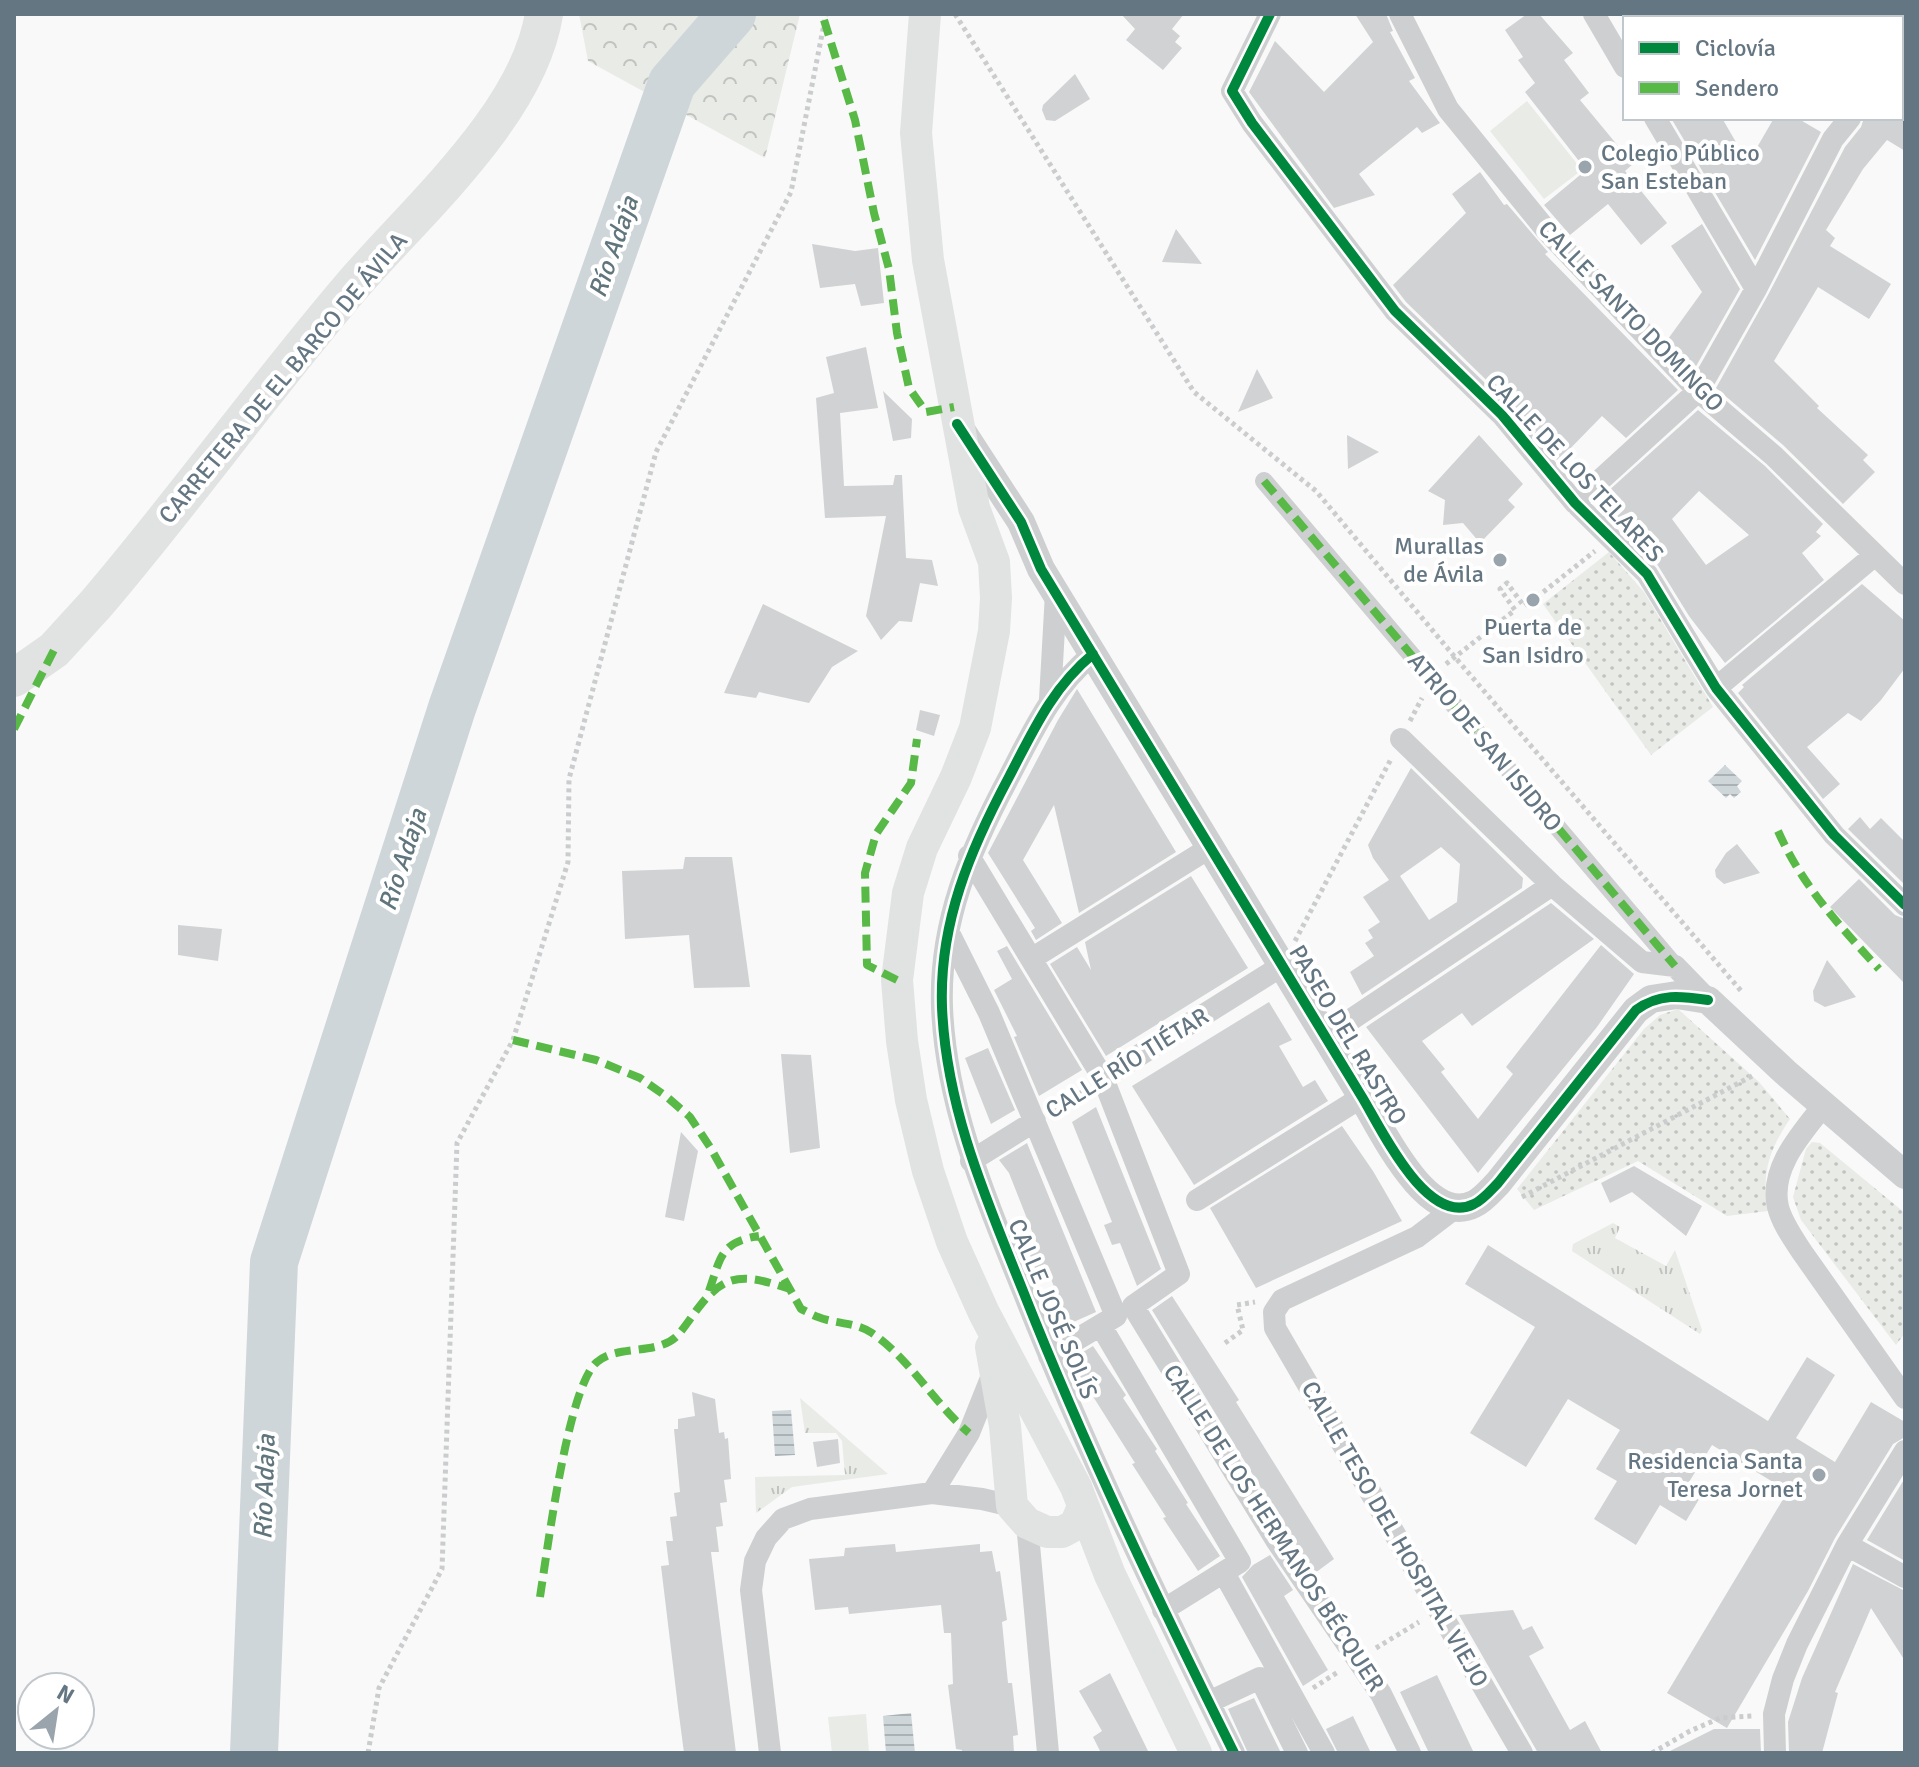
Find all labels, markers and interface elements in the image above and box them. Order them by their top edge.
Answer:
legend [1623,16,1903,120]
text: Ciclovía [1695,33,1776,63]
text: Sendero [1695,73,1779,103]
place label: Colegio Público San Esteban [1601,138,1760,196]
marker: Colegio Público San Esteban [1576,158,1594,176]
water label: Río Adaja [582,191,646,302]
street label: CALLE SANTO DOMINGO [1532,214,1730,418]
street label: CARRETERA DE EL BARCO DE ÁVILA [152,226,414,530]
street label: CALLE DE LOS TELARES [1480,367,1670,569]
place label: Murallas de Ávila [1394,531,1484,589]
marker: Murallas de Ávila [1491,551,1509,569]
marker: Puerta de San Isidro [1524,591,1542,609]
place label: Puerta de San Isidro [1482,612,1584,670]
street label: ATRIO DE SAN ISIDRO [1401,646,1569,838]
water label: Río Adaja [372,804,435,915]
street label: PASEO DEL RASTRO [1282,940,1414,1130]
street label: CALLE RÍO TIÉTAR [1040,1001,1214,1125]
street label: CALLE JOSÉ SOLÍS [1002,1214,1104,1404]
street label: CALLE DE LOS HERMANOS BÉCQUER [1157,1359,1391,1697]
street label: CALLE TESO DEL HOSPITAL VIEJO [1295,1376,1495,1692]
water label: Río Adaja [247,1433,283,1540]
place label: Residencia Santa Teresa Jornet [1627,1446,1803,1504]
marker: Residencia Santa Teresa Jornet [1810,1466,1828,1484]
north arrow [16,1671,96,1751]
text: N [52,1679,79,1710]

